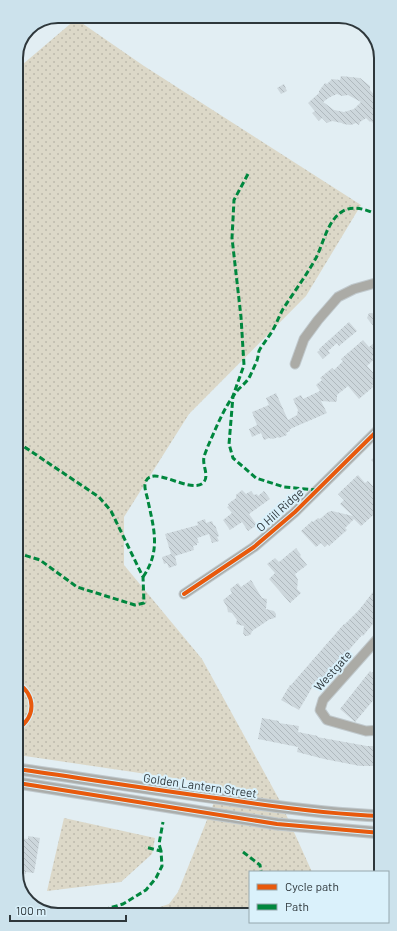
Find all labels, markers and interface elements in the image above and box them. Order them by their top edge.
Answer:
street label: O Hill Ridge [253,484,306,534]
street label: Westgate [311,647,354,693]
street label: Golden Lantern Street [142,770,258,800]
legend [249,871,389,923]
text: Cycle path [285,879,339,893]
scale bar [10,897,126,923]
text: Path [285,899,309,913]
text: 100 m [16,903,46,917]

